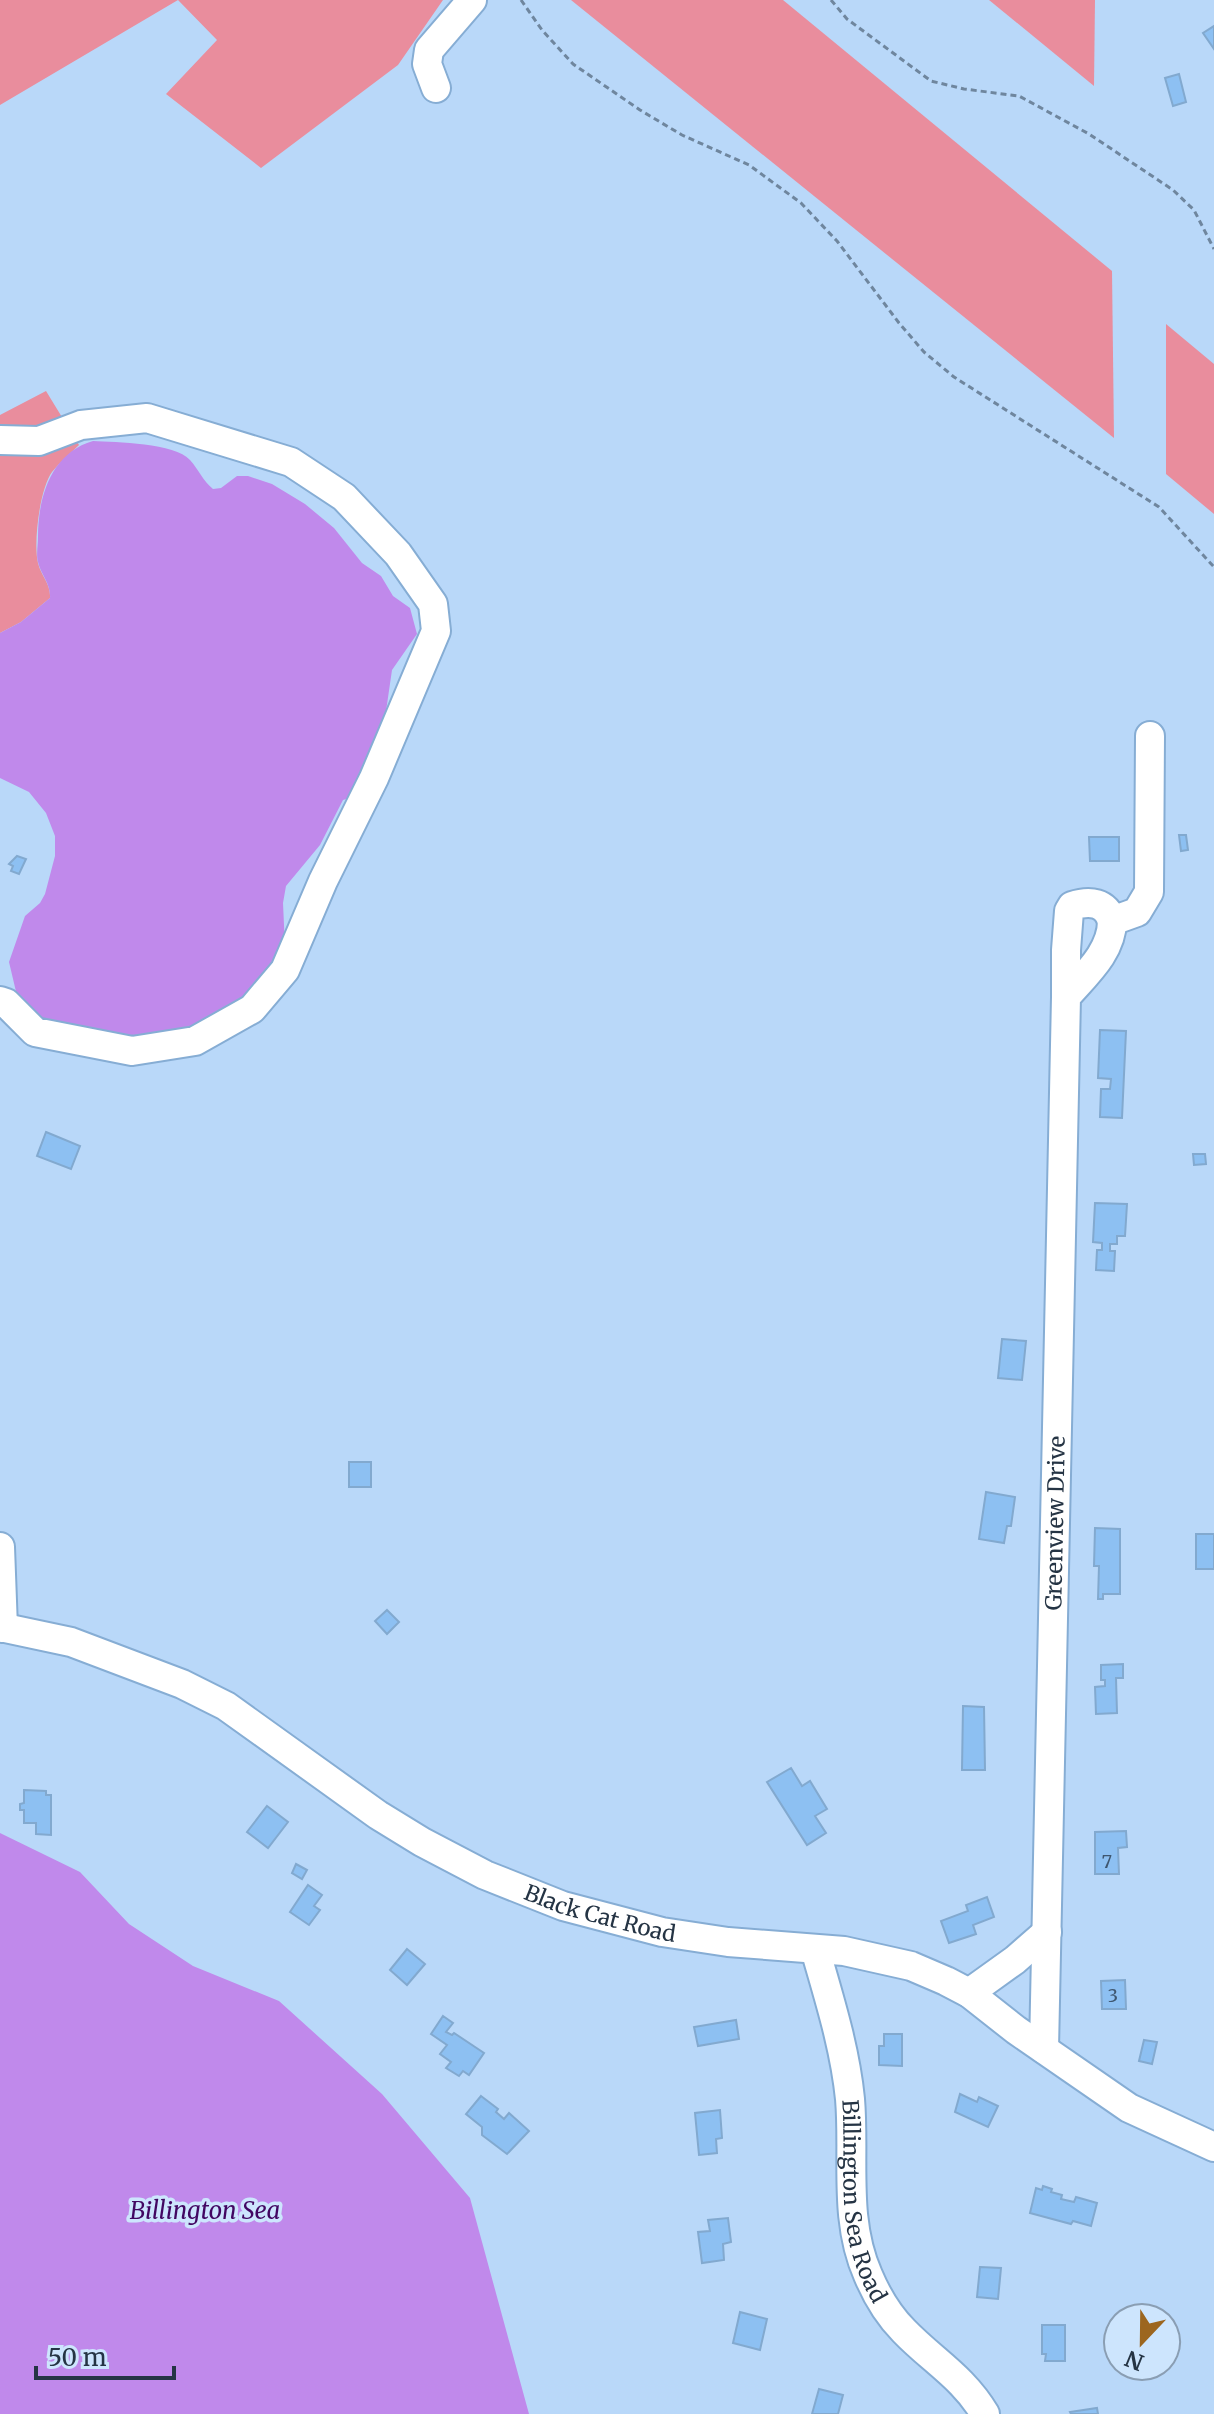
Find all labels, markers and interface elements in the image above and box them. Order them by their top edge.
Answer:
street label: Greenview Drive [1039,1435,1071,1611]
house number: 7 [1102,1850,1112,1873]
street label: Black Cat Road [520,1878,678,1948]
house number: 3 [1108,1984,1118,2007]
street label: Billington Sea Road [836,2099,893,2308]
water label: Billington Sea [130,2195,280,2226]
north arrow [1102,2302,1182,2382]
scale bar [36,2330,174,2380]
text: 50 m [48,2342,107,2373]
text: N [1121,2344,1148,2377]

